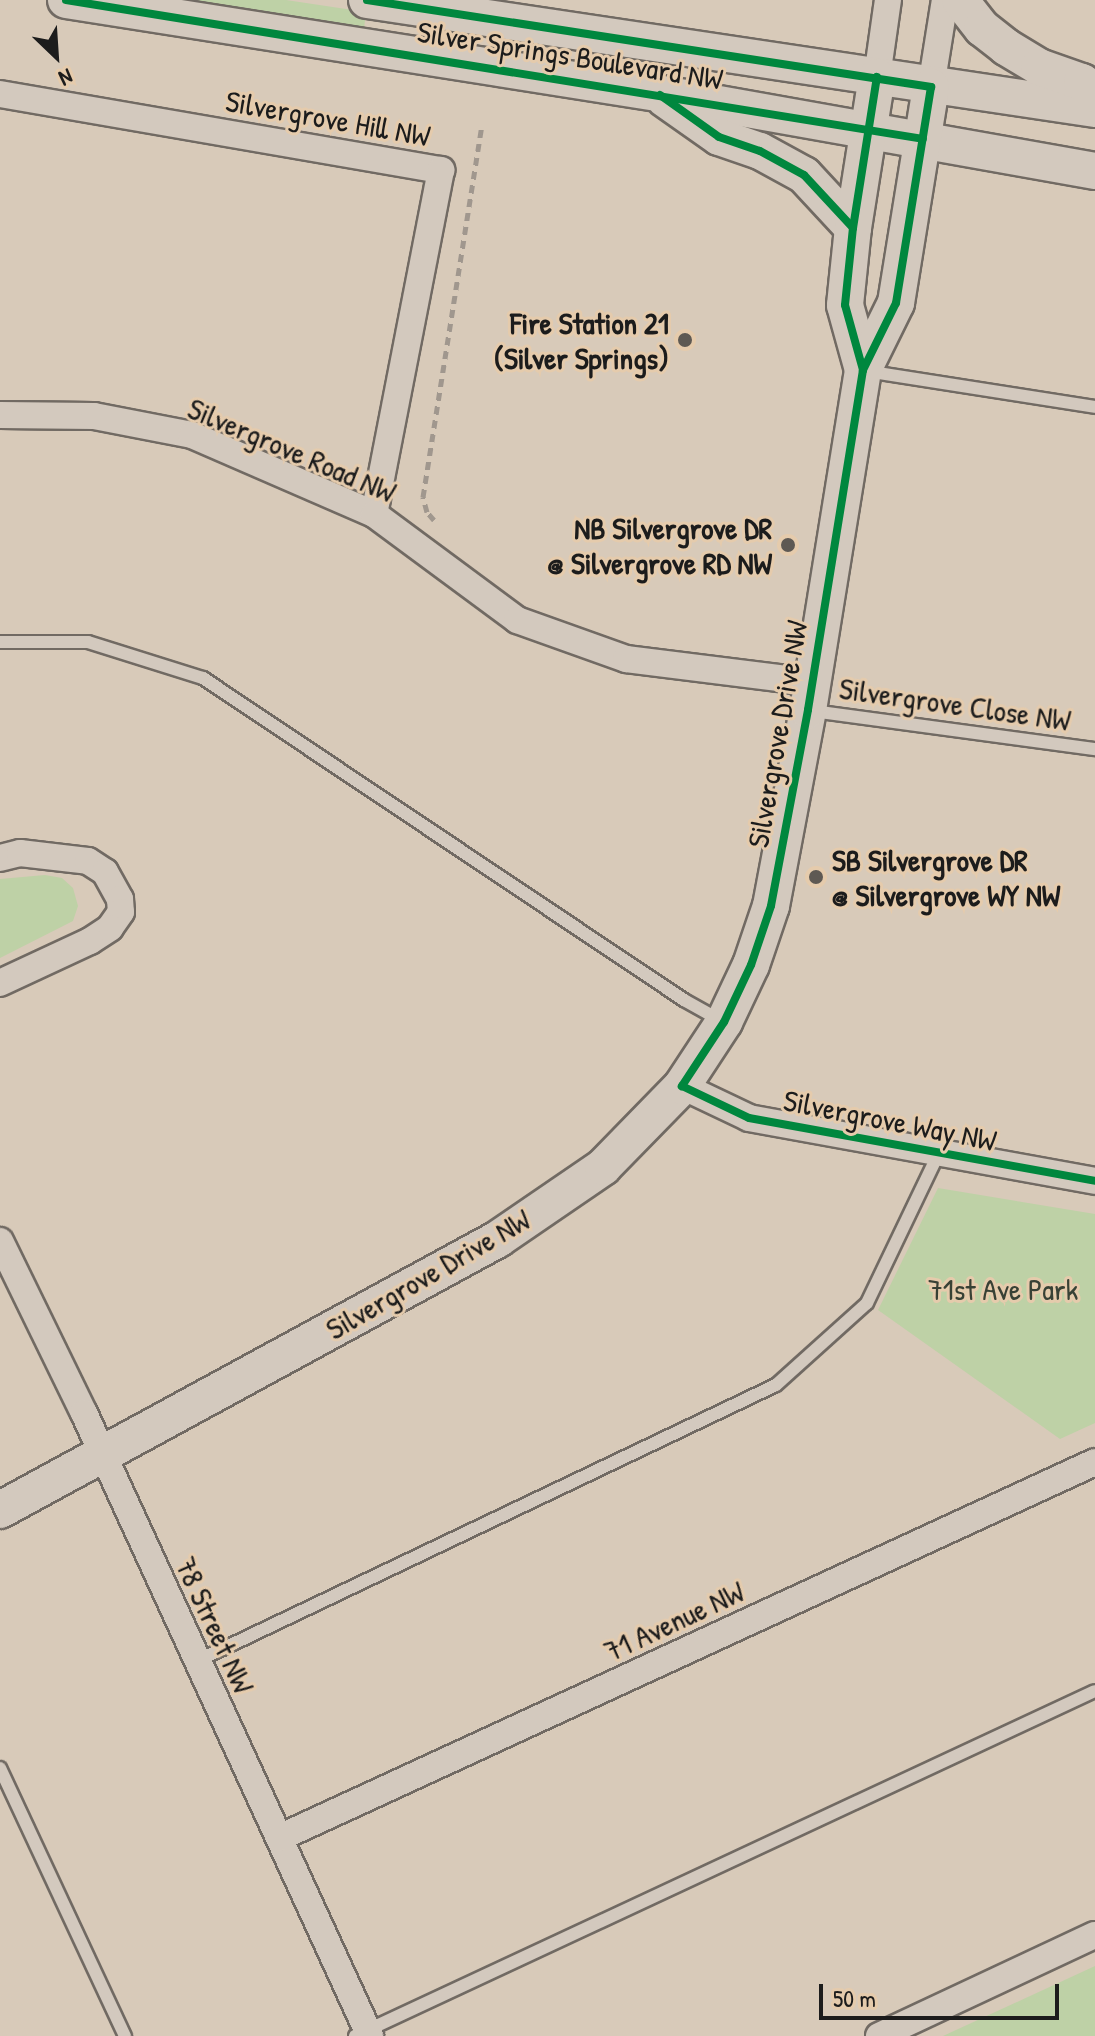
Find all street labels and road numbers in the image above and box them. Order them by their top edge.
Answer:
street label: Silver Springs Boulevard NW [415,13,725,97]
street label: Silvergrove Hill NW [223,82,433,154]
street label: Silvergrove Road NW [183,390,401,510]
street label: Silvergrove Drive NW [739,618,815,850]
street label: Silvergrove Close NW [837,670,1073,738]
street label: Silvergrove Way NW [781,1082,999,1158]
street label: Silvergrove Drive NW [320,1201,536,1347]
street label: 78 Street NW [168,1551,262,1699]
street label: 71 Avenue NW [598,1573,750,1669]

